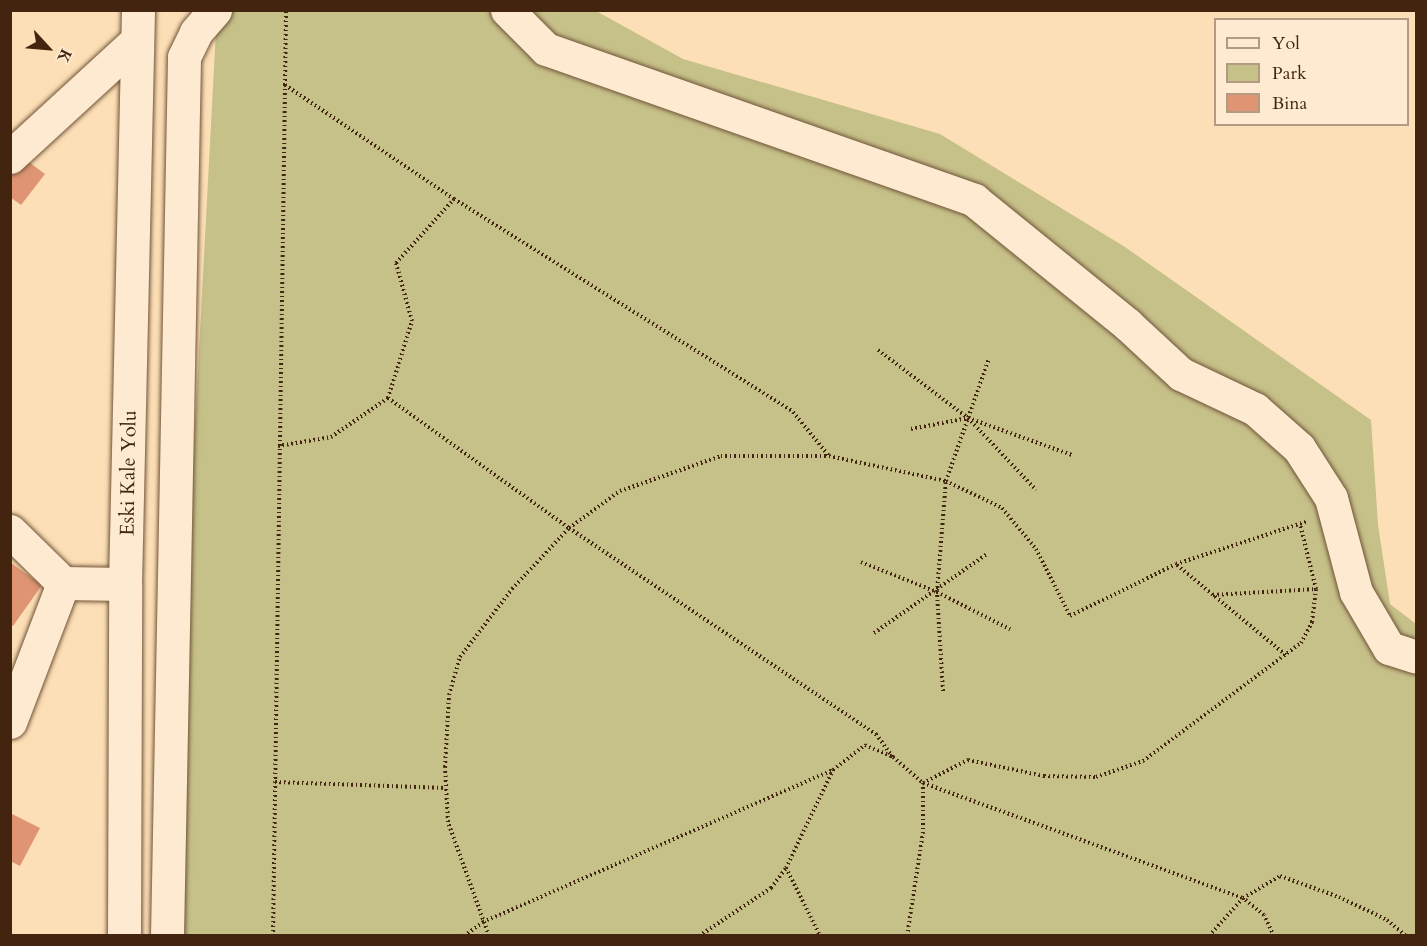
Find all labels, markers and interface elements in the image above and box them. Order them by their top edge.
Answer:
north arrow [18,18,78,78]
legend [1214,18,1409,126]
text: Yol [1272,31,1300,56]
text: K [51,45,77,67]
text: Park [1272,61,1307,86]
text: Bina [1272,91,1307,116]
street label: Eski Kale Yolu [115,410,141,536]

